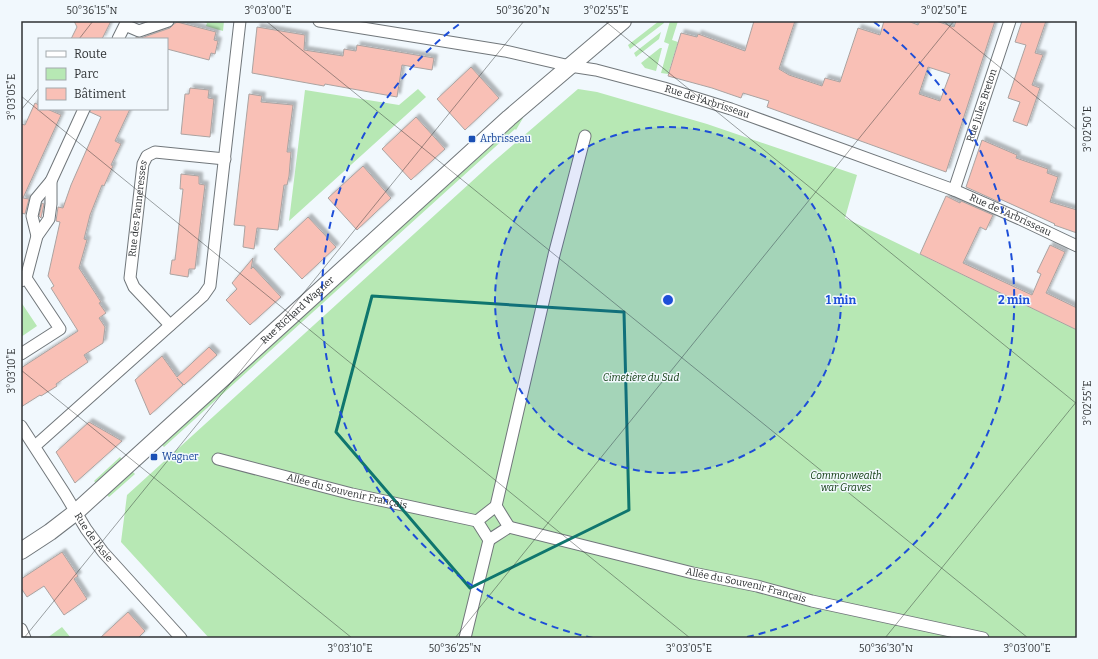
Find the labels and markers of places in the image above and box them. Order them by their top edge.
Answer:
place label: Arbrisseau [480,133,531,145]
marker: Arbrisseau [467,134,477,144]
centre of rings [661,293,675,307]
place label: Wagner [162,451,199,463]
marker: Wagner [149,452,159,462]

